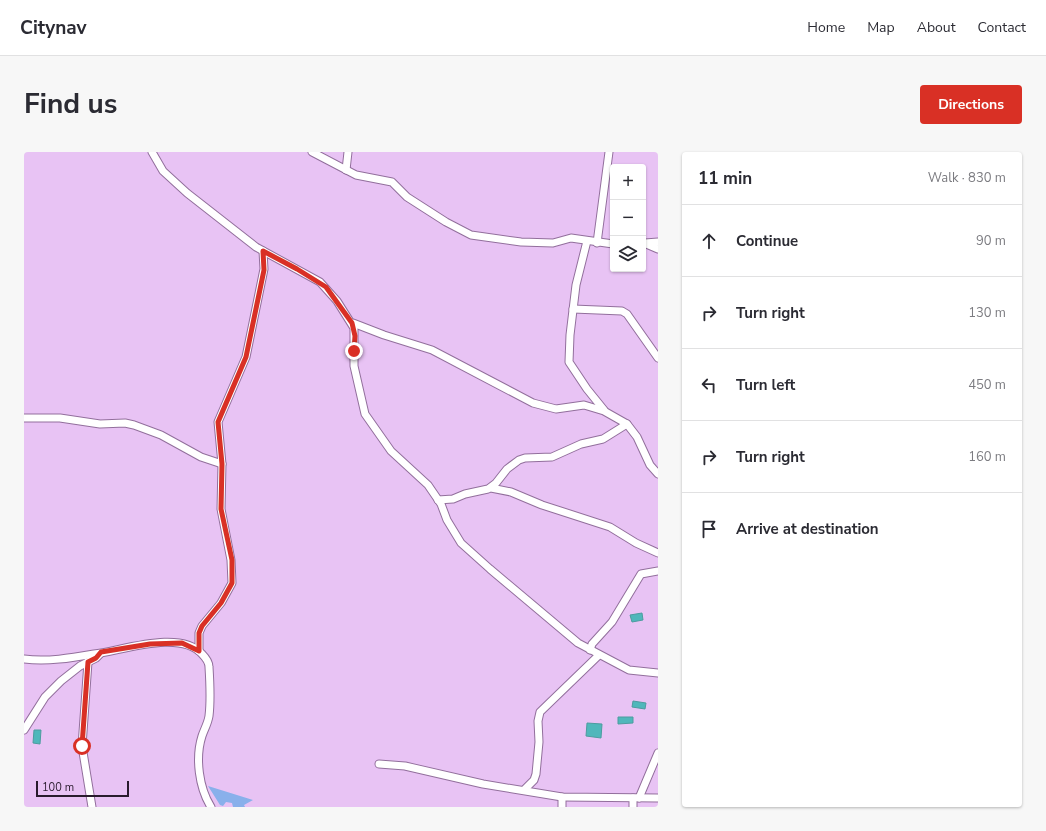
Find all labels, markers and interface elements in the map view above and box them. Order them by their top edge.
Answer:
text: Citynav [20,15,87,41]
text: Home [807,18,845,37]
text: Map [867,18,895,37]
text: About [917,18,956,37]
text: Contact [978,18,1026,37]
text: Find us [24,85,118,123]
button: Directions [920,85,1022,124]
map controls [610,164,646,272]
button: + [610,164,646,200]
text: 11 min [698,167,752,190]
text: Walk · 830 m [928,169,1006,187]
button: − [610,200,646,236]
icon: ahead [698,230,720,252]
text: Continue [736,231,798,251]
text: 90 m [976,232,1006,250]
button: layers [610,236,646,272]
icon: right [698,302,720,324]
text: Turn right [736,303,805,323]
text: 130 m [968,304,1006,322]
route end [345,342,363,360]
icon: left [698,374,720,396]
text: Turn left [736,375,795,395]
text: 450 m [968,376,1006,394]
icon: right [698,446,720,468]
text: Turn right [736,447,805,467]
text: 160 m [968,448,1006,466]
icon: arrive [698,518,720,540]
text: Arrive at destination [736,519,879,539]
route start [73,737,91,755]
scale bar [36,779,129,798]
text: 100 m [42,780,74,795]

